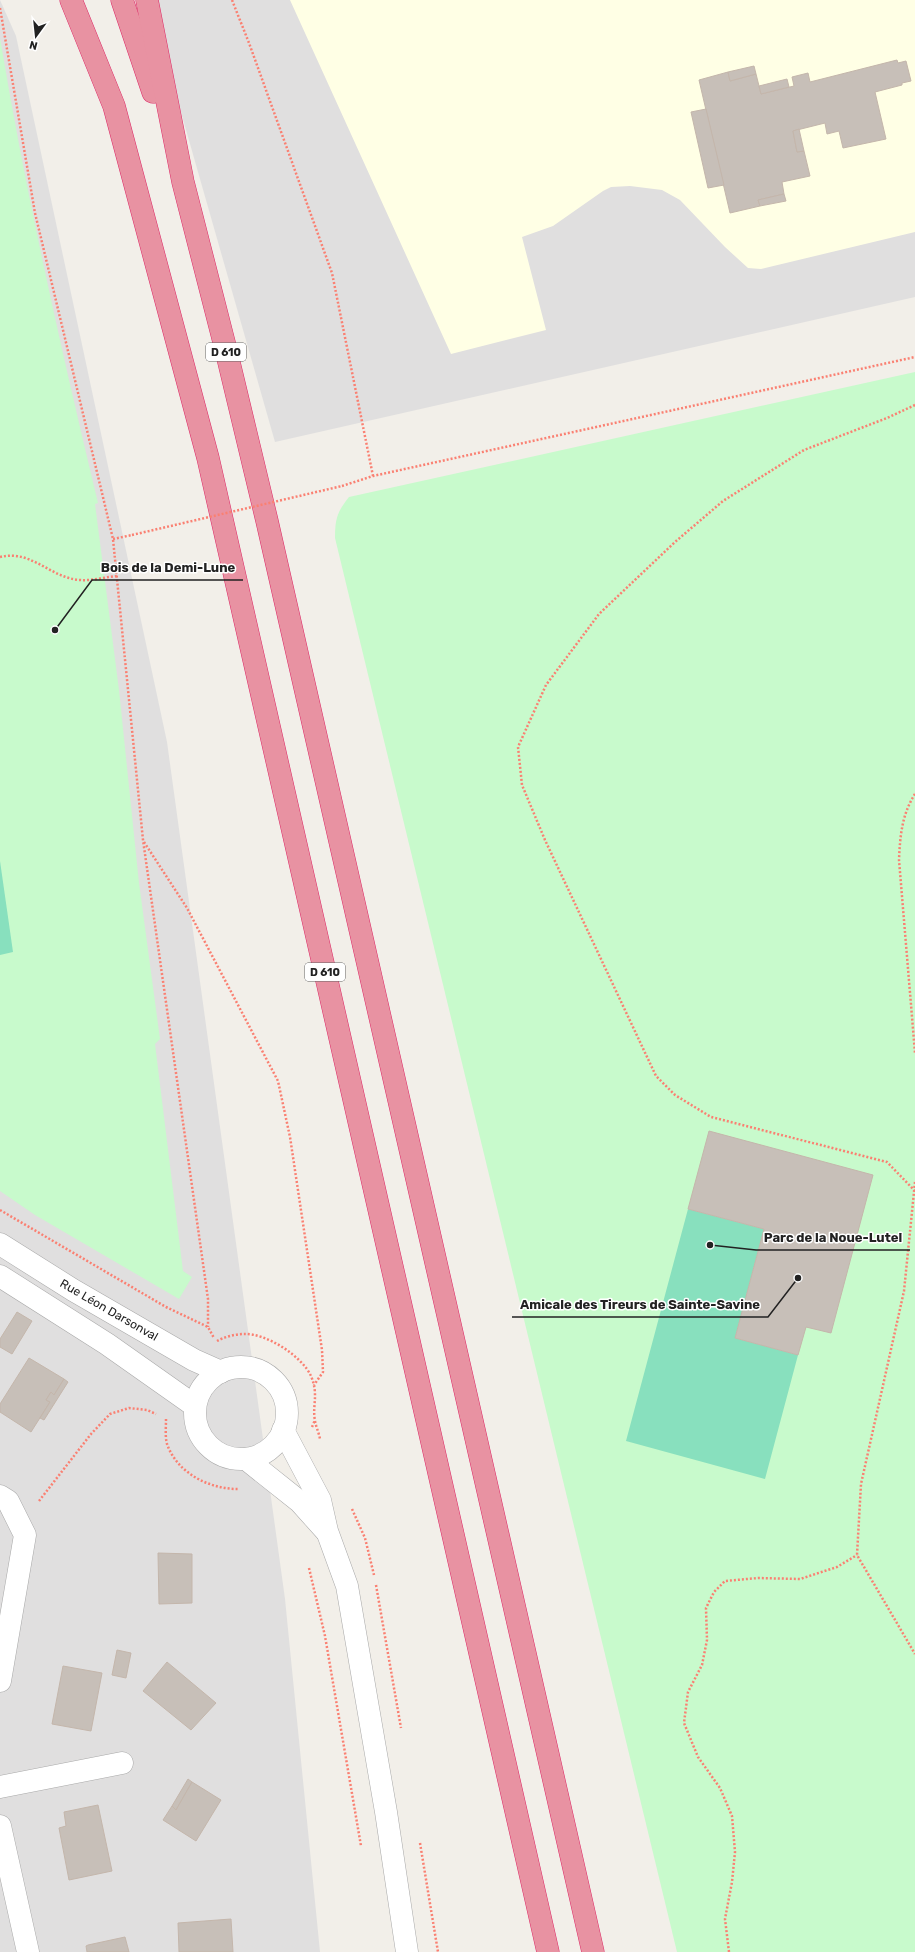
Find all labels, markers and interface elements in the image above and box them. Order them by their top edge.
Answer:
north arrow [16,16,56,56]
text: N [28,38,39,52]
road number: D 610 [206,343,246,361]
callout: Bois de la Demi-Lune [92,555,243,580]
text: Bois de la Demi-Lune [101,560,236,575]
road number: D 610 [305,963,345,981]
callout: Parc de la Noue-Lutel [756,1225,910,1250]
text: Parc de la Noue-Lutel [764,1230,902,1245]
street label: Rue Léon Darsonval [58,1276,161,1344]
callout: Amicale des Tireurs de Sainte-Savine [512,1292,768,1317]
text: Amicale des Tireurs de Sainte-Savine [520,1297,760,1312]

